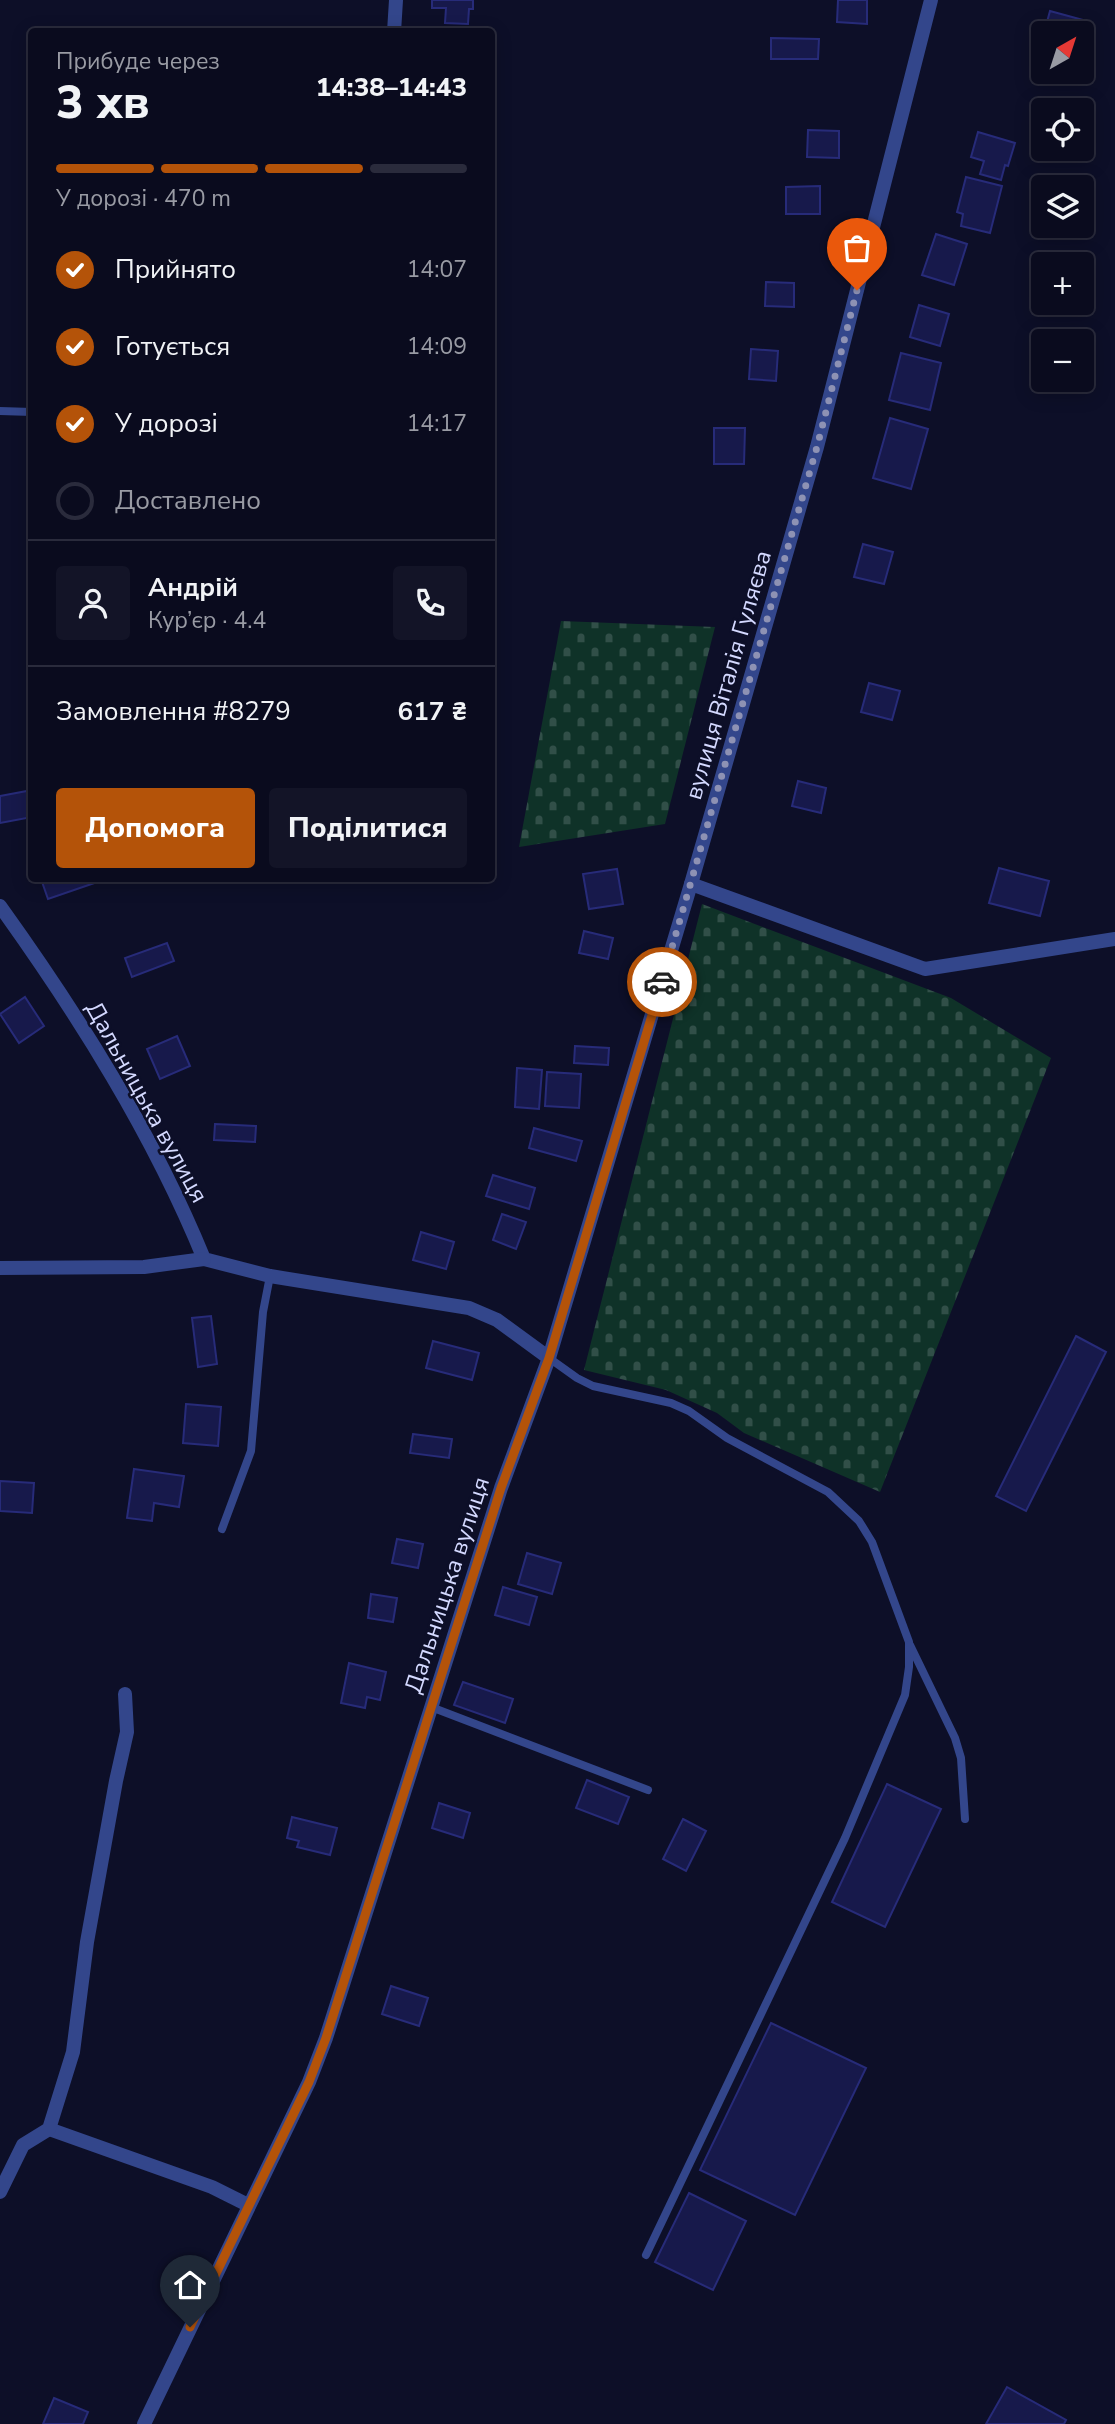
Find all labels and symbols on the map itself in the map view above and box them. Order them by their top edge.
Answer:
north arrow [1031,21,1094,84]
pin [827,218,887,290]
street label: вулиця Віталія Гуляєва [677,547,779,803]
courier [627,947,697,1017]
street label: Дальницька вулиця [78,996,216,1208]
street label: Дальницька вулиця [397,1473,497,1697]
pin [160,2255,220,2327]

